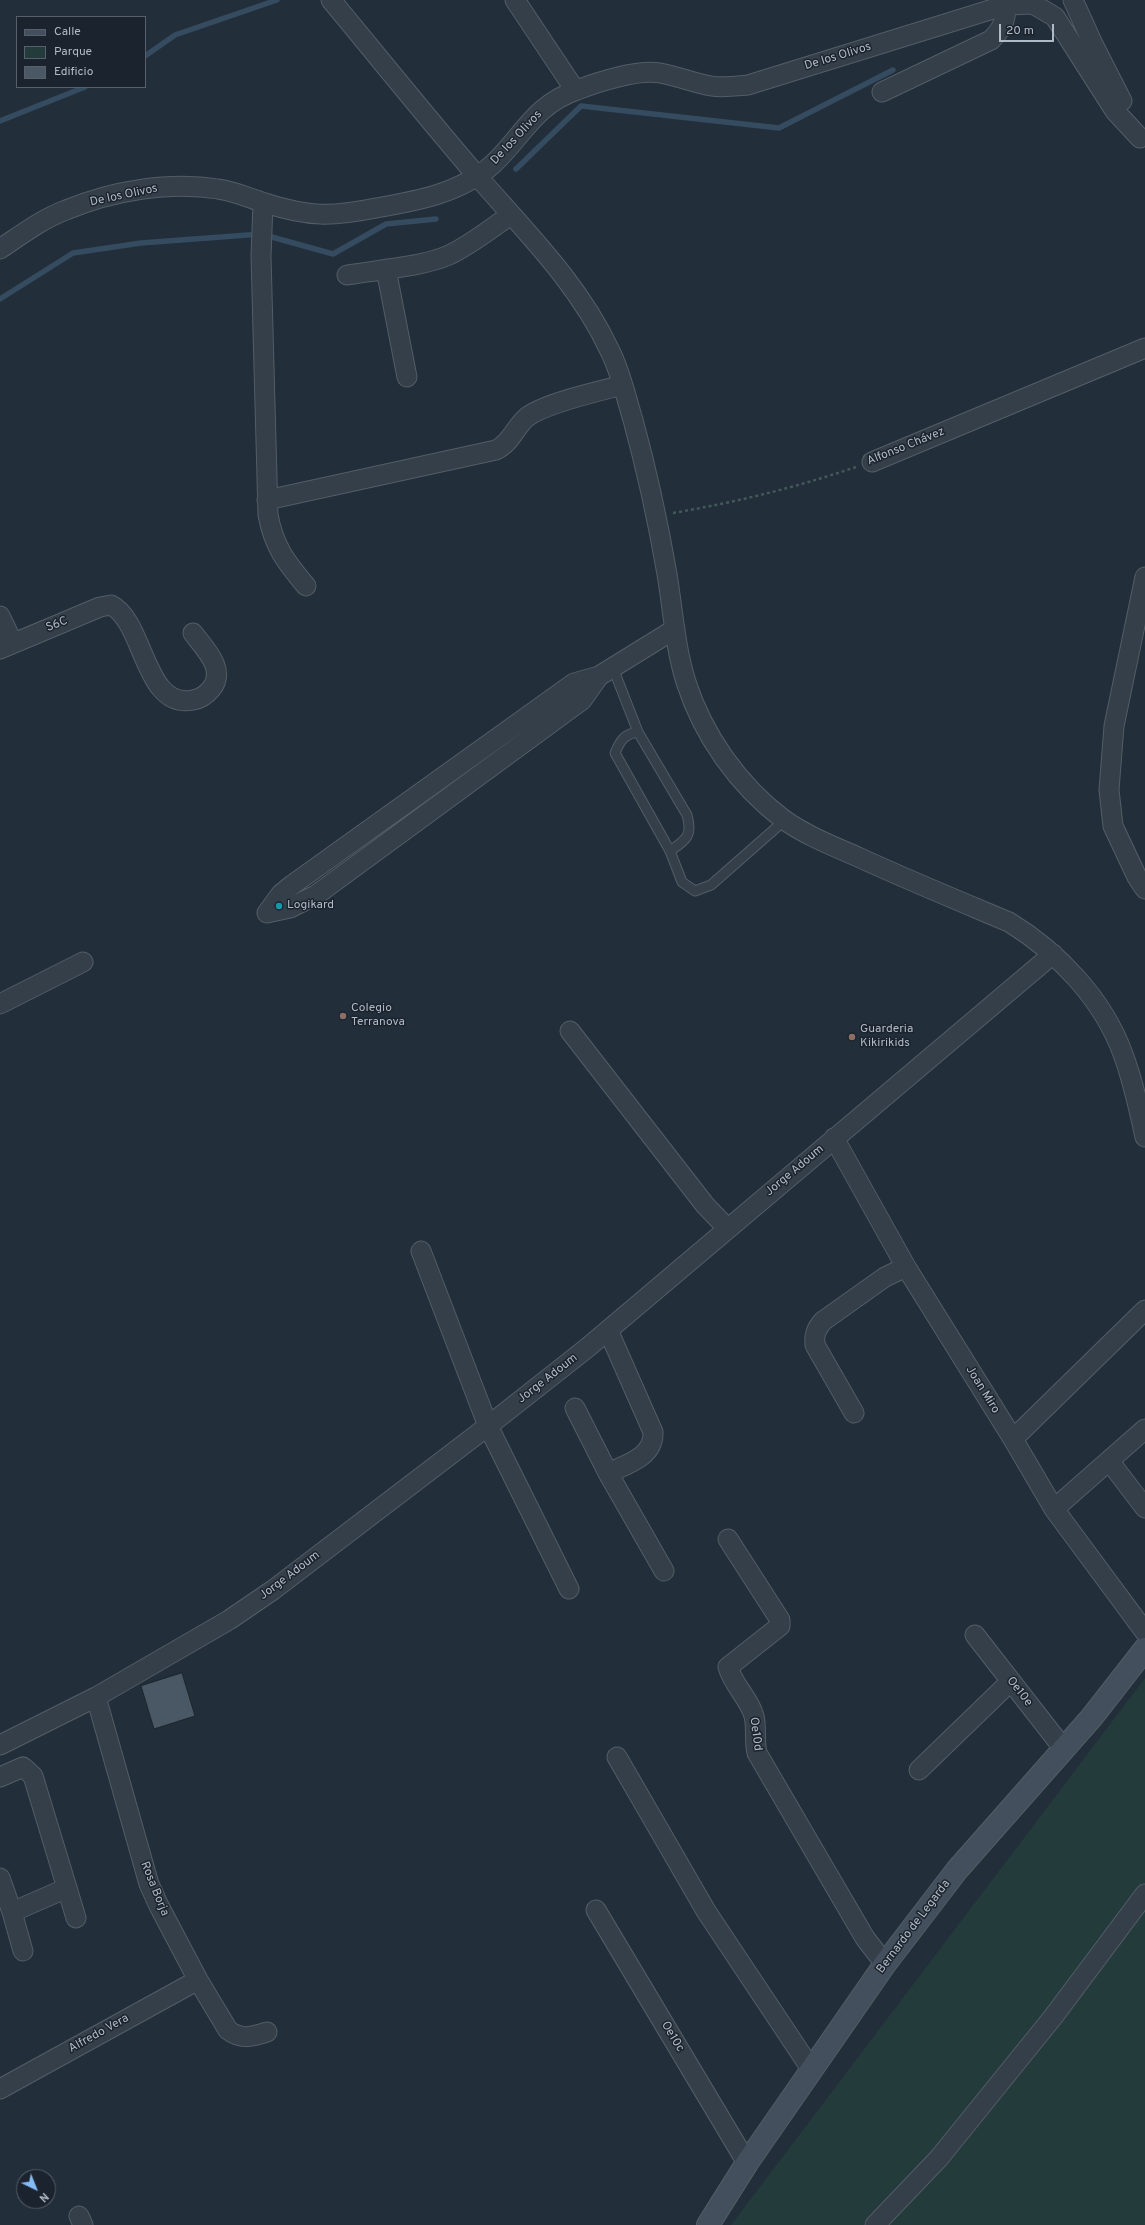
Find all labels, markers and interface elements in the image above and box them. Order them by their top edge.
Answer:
legend [16,16,146,88]
scale bar [1001,16,1056,42]
text: 20 m [1006,23,1034,39]
text: Calle [54,24,81,40]
street label: De los Olivos [803,40,873,74]
text: Parque [54,44,92,60]
text: Edificio [54,64,93,80]
street label: De los Olivos [488,108,546,168]
street label: De los Olivos [89,182,159,210]
street label: Alfonso Chávez [865,425,947,469]
street label: S6C [44,614,70,636]
place label: Logikard [287,899,334,913]
marker: Logikard [274,901,284,911]
place label: Colegio Terranova [351,1002,405,1030]
marker: Colegio Terranova [338,1011,348,1021]
place label: Guarderia Kikirikids [860,1023,913,1051]
marker: Guarderia Kikirikids [847,1032,857,1042]
street label: Jorge Adoum [763,1142,827,1200]
street label: Jorge Adoum [515,1351,581,1407]
street label: Joan Miro [962,1364,1002,1416]
street label: Jorge Adoum [257,1549,323,1603]
street label: Oe10e [1003,1674,1035,1710]
street label: Oe10d [746,1716,764,1752]
street label: Rosa Borja [137,1860,171,1918]
street label: Bernardo de Legarda [874,1877,954,1977]
street label: Alfredo Vera [66,2012,132,2056]
street label: Oe10c [657,2019,687,2055]
north arrow [16,2169,56,2209]
text: N [36,2189,51,2205]

